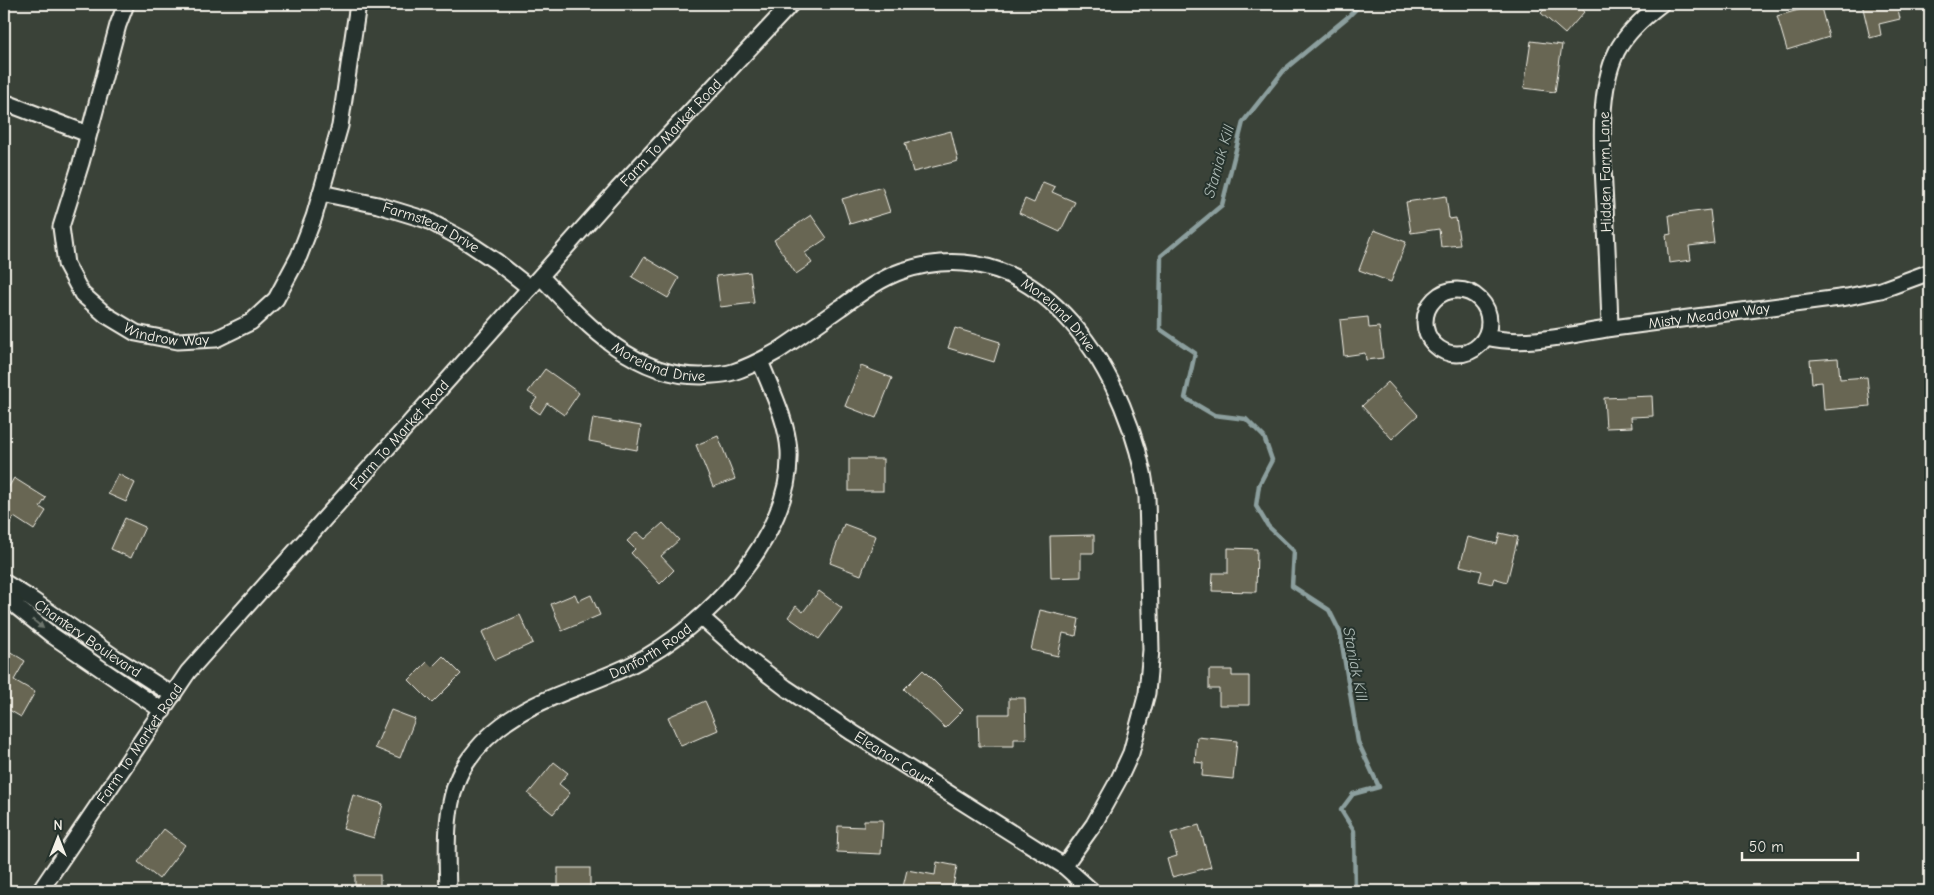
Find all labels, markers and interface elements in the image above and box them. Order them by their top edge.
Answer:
street label: Farm To Market Road [616,75,725,190]
street label: Hidden Farm Lane [1595,111,1615,232]
water label: Staniak Kill [1200,122,1238,200]
street label: Farmstead Drive [381,198,483,257]
street label: Moreland Drive [1018,274,1100,355]
street label: Misty Meadow Way [1647,299,1771,332]
street label: Windrow Way [120,319,210,350]
street label: Moreland Drive [609,338,706,385]
street label: Farm To Market Road [346,376,453,493]
street label: Chantery Boulevard [31,595,145,681]
one-way arrow [31,619,44,630]
street label: Danforth Road [606,620,695,683]
water label: Staniak Kill [1339,626,1371,703]
street label: Farm To Market Road [93,680,187,807]
street label: Eleanor Court [851,727,937,791]
north arrow [32,812,82,862]
text: N [53,817,63,834]
scale bar [1742,830,1858,862]
text: 50 m [1749,838,1784,856]

